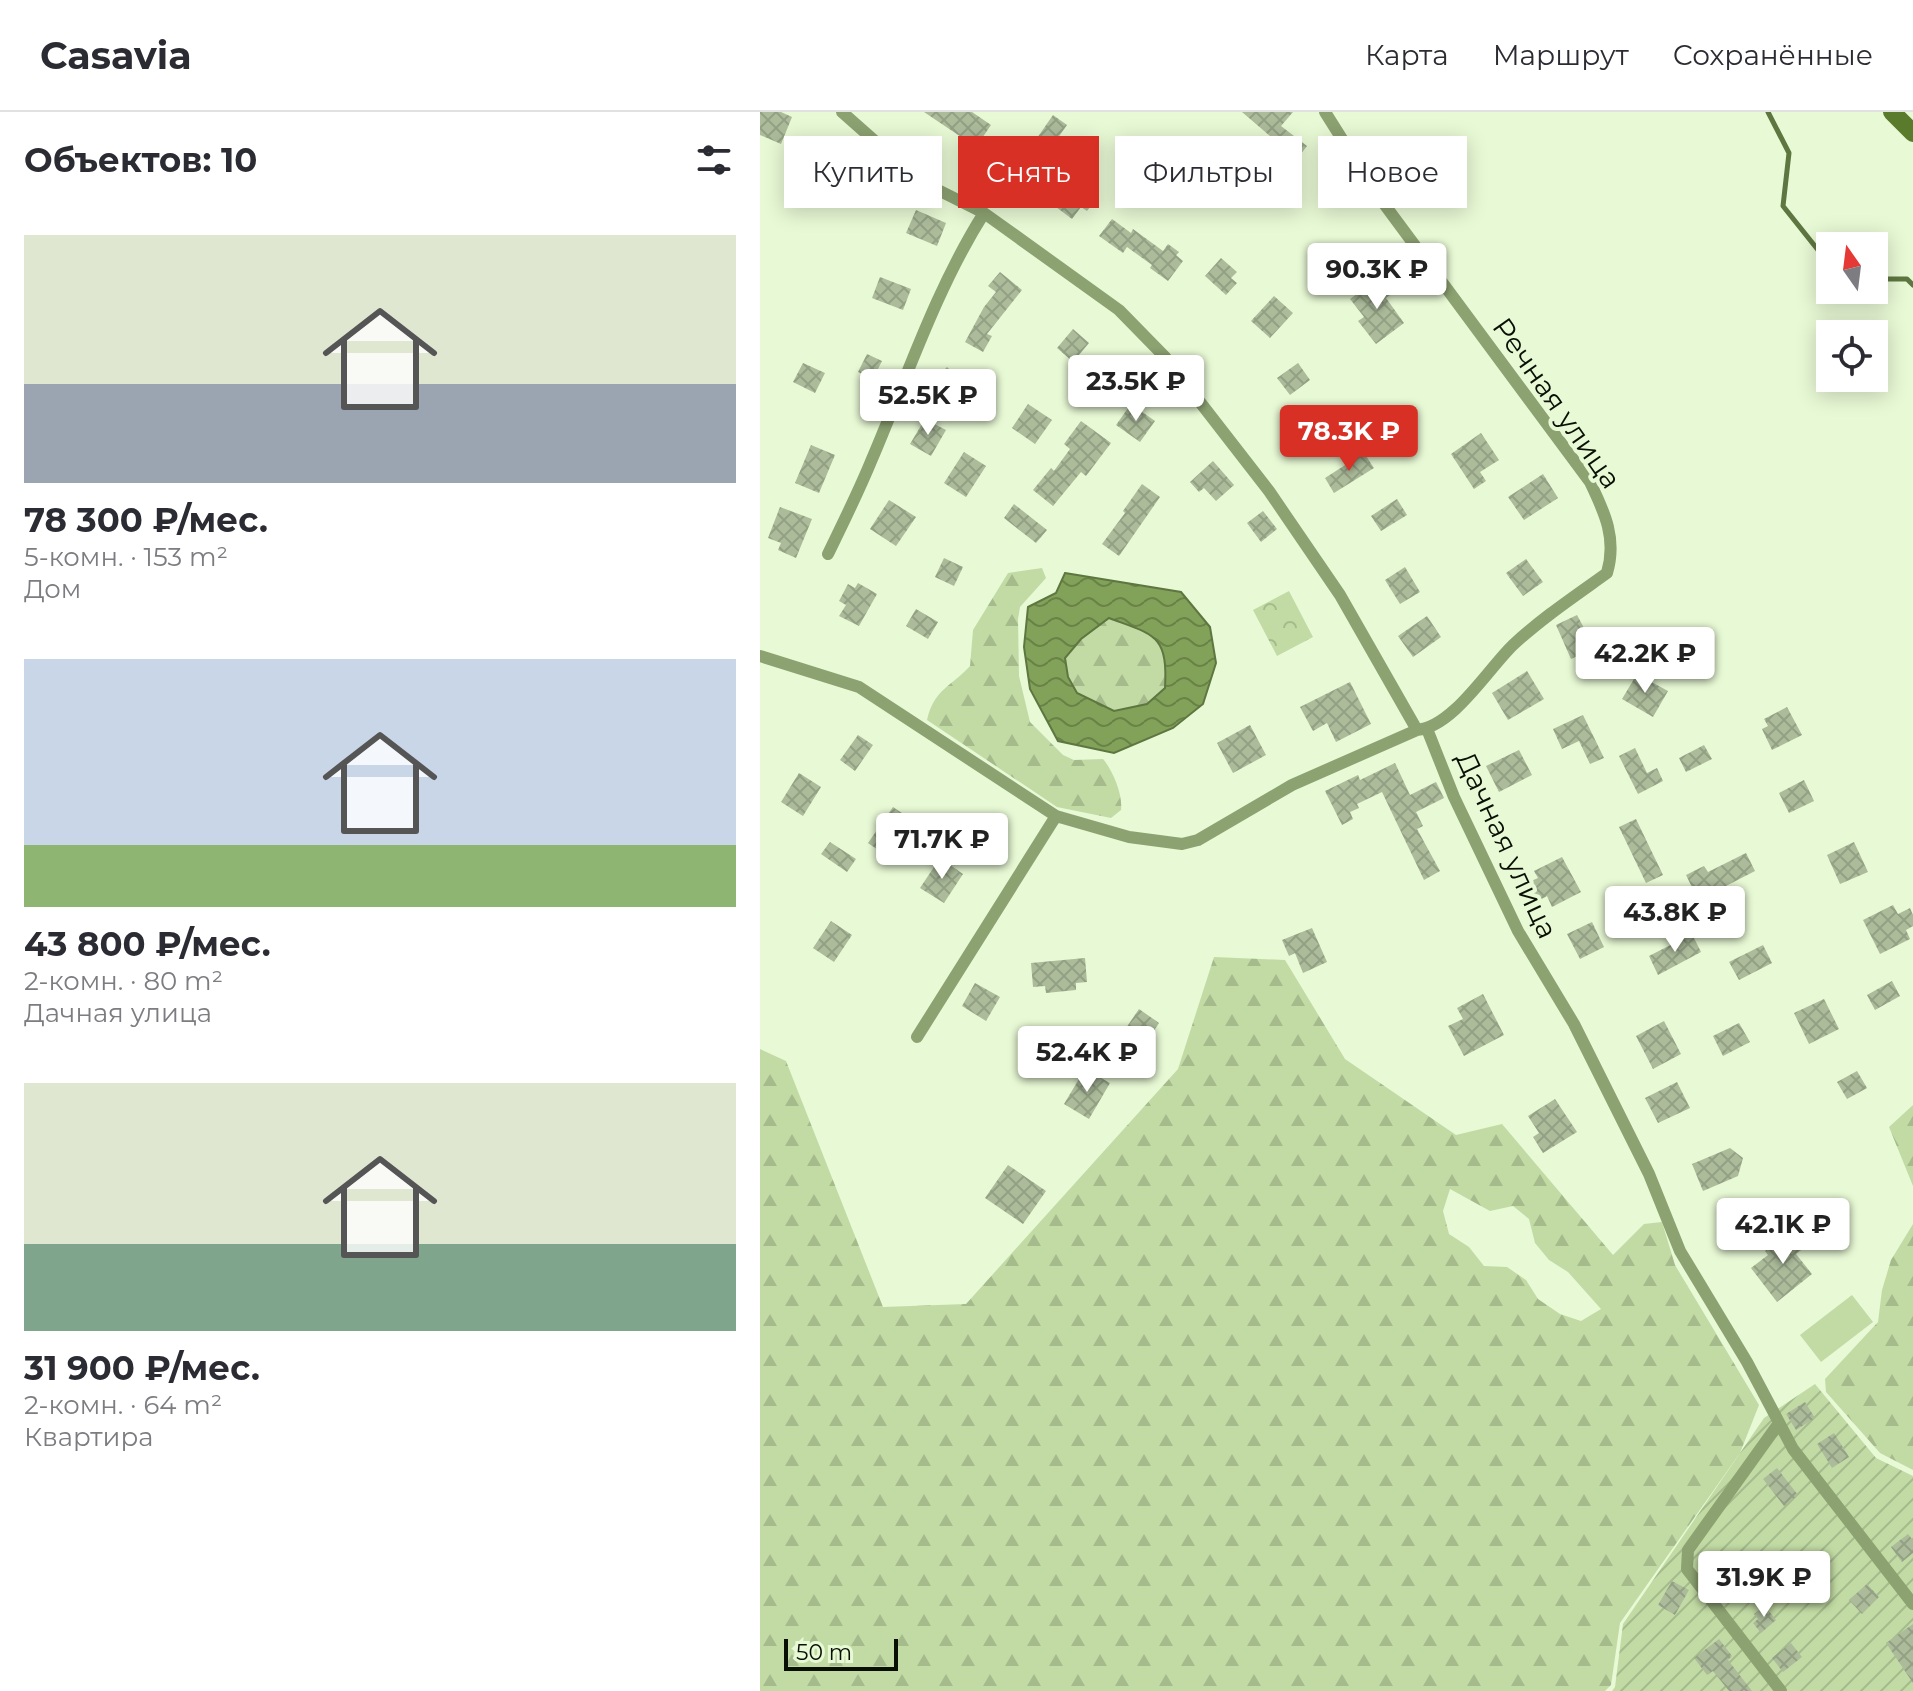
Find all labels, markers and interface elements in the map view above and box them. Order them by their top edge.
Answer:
text: Casavia [40,32,192,79]
text: Карта [1365,38,1449,72]
text: Маршрут [1493,38,1629,72]
text: Сохранённые [1673,38,1873,72]
chip: Купить [784,136,942,208]
chip: Снять [958,136,1099,208]
chip: Фильтры [1115,136,1302,208]
chip: Новое [1318,136,1467,208]
icon: filters [692,138,736,182]
text: Объектов: 10 [24,139,257,181]
north arrow [1816,232,1888,304]
map controls [1816,232,1888,392]
pin: 90.3K ₽ [1303,243,1451,311]
text: 90.3K ₽ [1325,253,1429,285]
icon: home [308,287,452,431]
street label: Речная улица [1486,311,1628,495]
button: locate [1816,320,1888,392]
pin: 23.5K ₽ [1062,355,1210,423]
text: 23.5K ₽ [1086,365,1186,397]
pin: 52.5K ₽ [854,369,1002,437]
text: 52.5K ₽ [878,379,978,411]
pin: 78.3K ₽ [1275,405,1423,473]
text: 78.3K ₽ [1298,415,1400,447]
text: 78 300 ₽/мес. [24,499,268,541]
text: 5-комн. · 153 m² [24,541,228,573]
text: Дом [24,573,81,605]
pin: 42.2K ₽ [1571,627,1719,695]
text: 42.2K ₽ [1594,637,1696,669]
icon: home [308,711,452,855]
street label: Дачная улица [1449,746,1565,944]
pin: 71.7K ₽ [868,813,1016,881]
text: 71.7K ₽ [894,823,990,855]
pin: 43.8K ₽ [1601,886,1749,954]
text: 43.8K ₽ [1623,896,1727,928]
text: 43 800 ₽/мес. [24,923,271,965]
text: 2-комн. · 80 m² [24,965,223,997]
text: Дачная улица [24,997,212,1029]
pin: 52.4K ₽ [1013,1026,1161,1094]
text: 52.4K ₽ [1036,1036,1138,1068]
icon: home [308,1135,452,1279]
pin: 42.1K ₽ [1709,1198,1857,1266]
text: 42.1K ₽ [1735,1208,1831,1240]
text: 31 900 ₽/мес. [24,1347,260,1389]
text: 2-комн. · 64 m² [24,1389,222,1421]
text: Квартира [24,1421,153,1453]
pin: 31.9K ₽ [1690,1551,1838,1619]
text: 31.9K ₽ [1716,1561,1812,1593]
scale bar [784,1635,898,1671]
text: 50 m [796,1639,852,1666]

